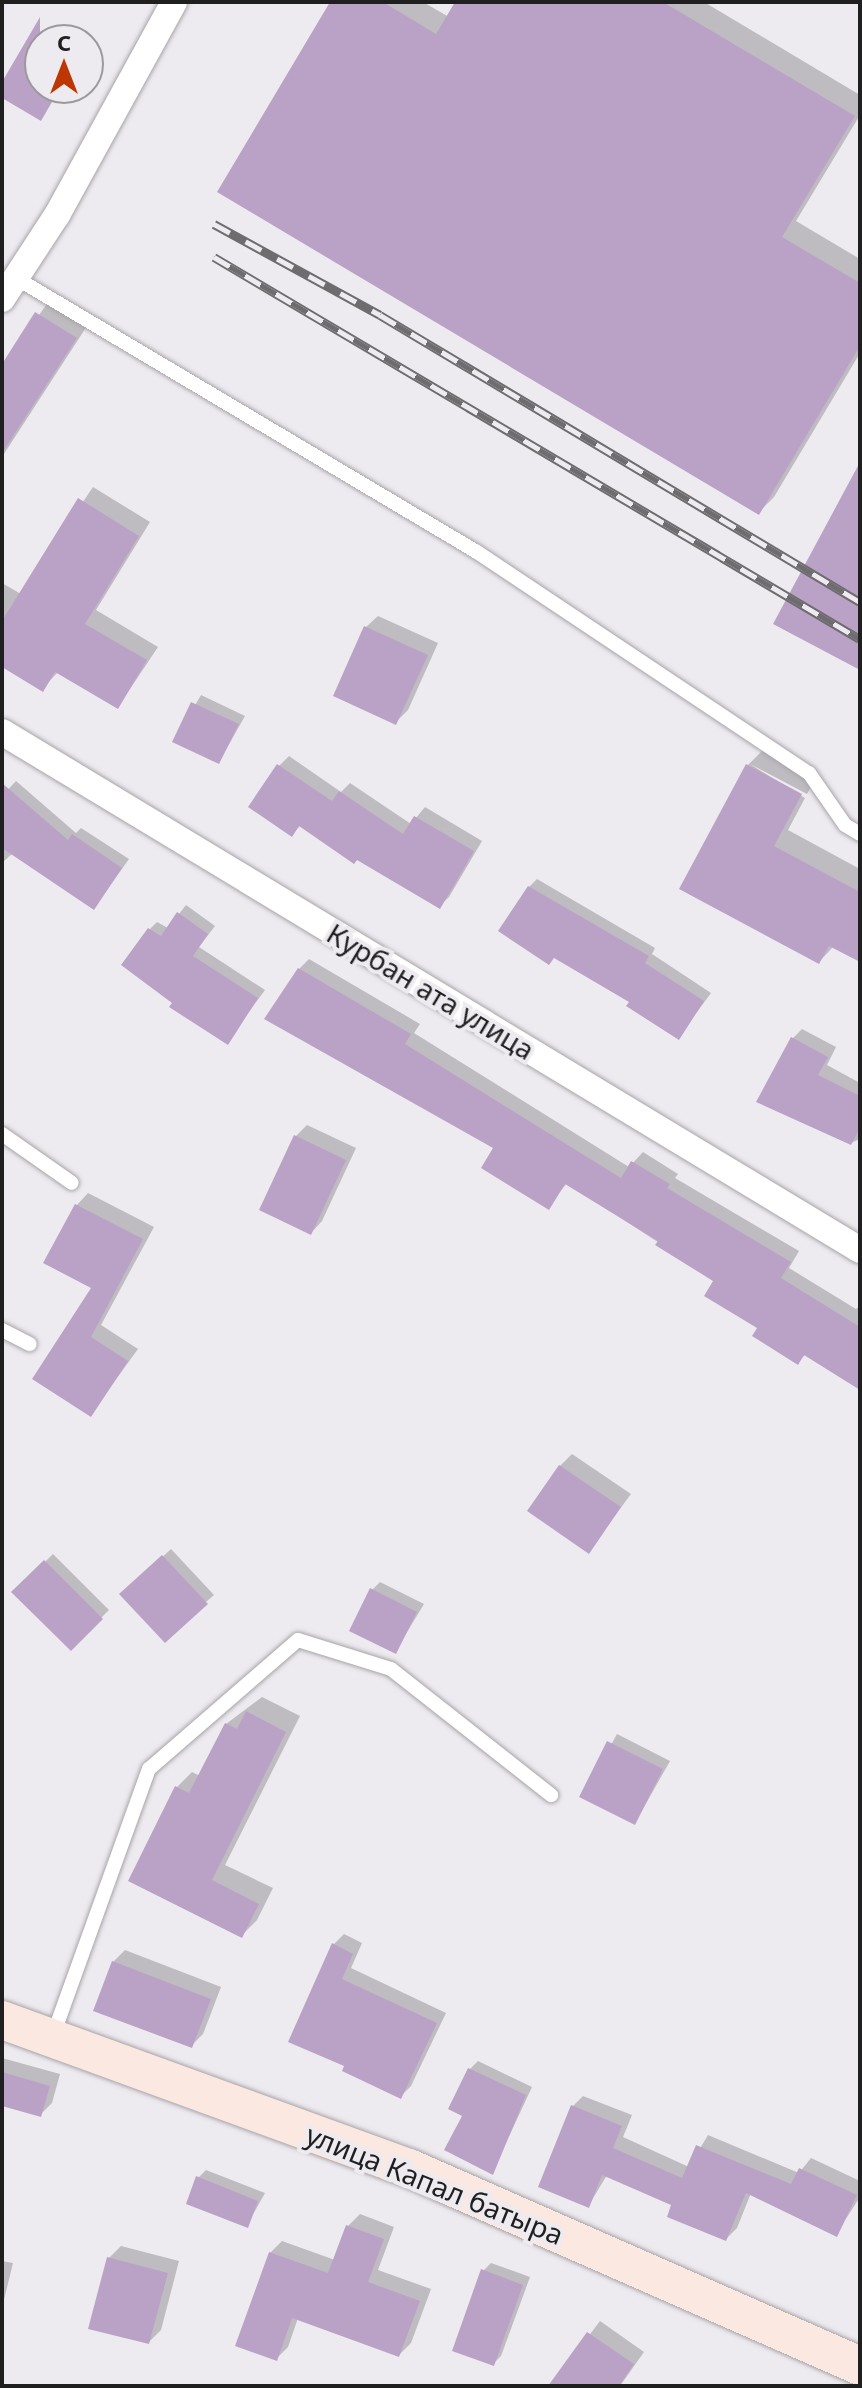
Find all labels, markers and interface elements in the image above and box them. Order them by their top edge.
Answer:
north arrow [24,24,104,104]
text: С [57,27,71,57]
street label: Курбан ата улица [321,916,541,1066]
street label: улица Капал батыра [301,2117,569,2251]

